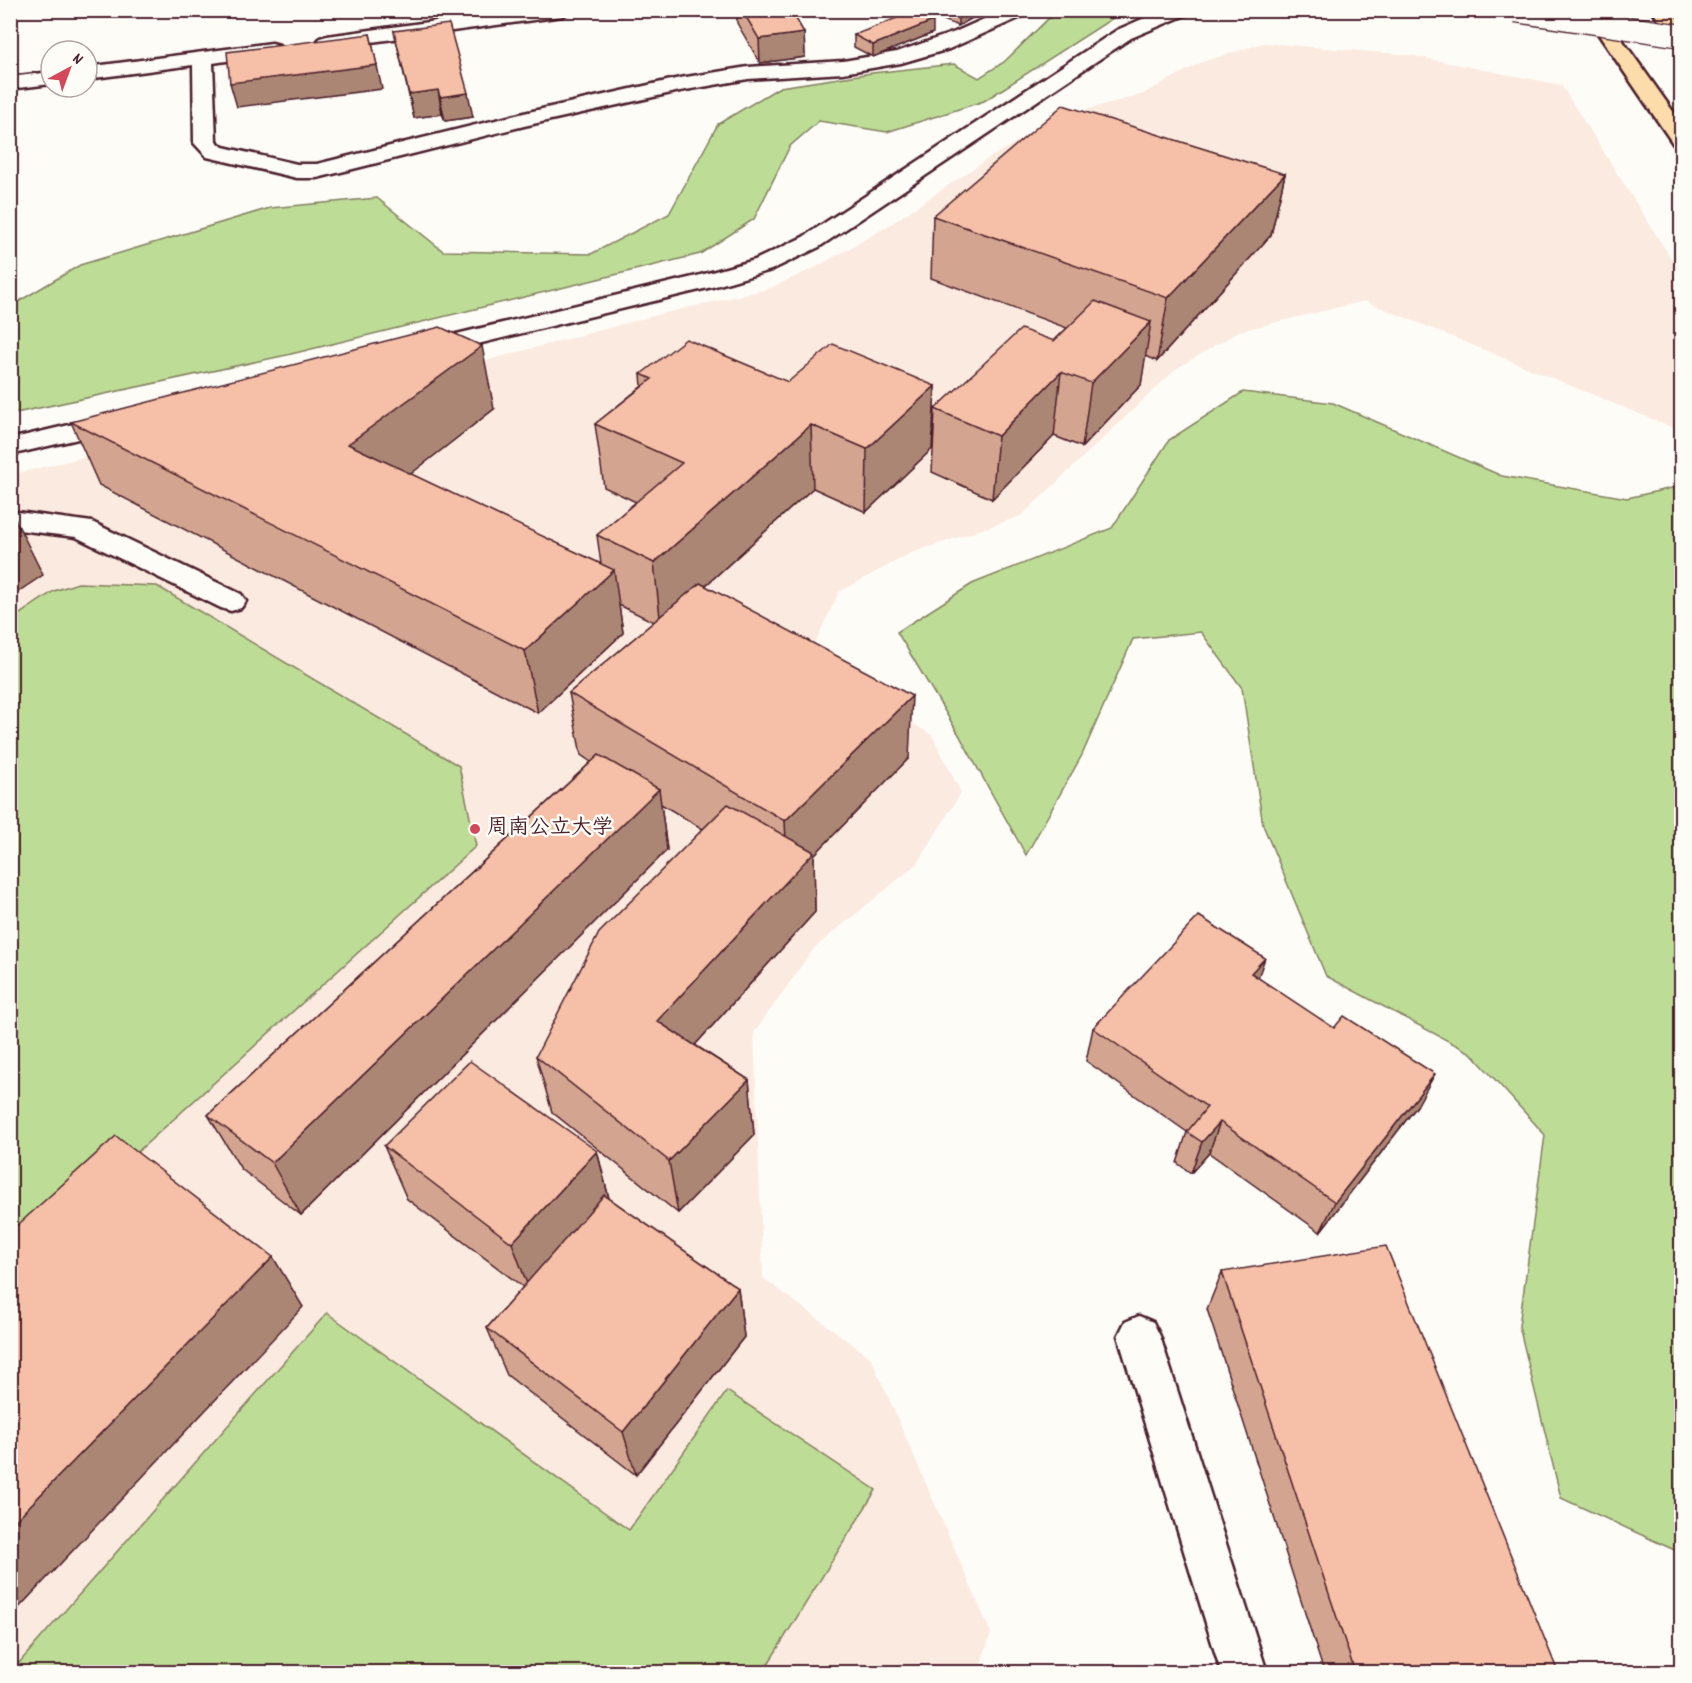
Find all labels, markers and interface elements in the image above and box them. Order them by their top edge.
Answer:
north arrow [39,39,99,99]
text: N [67,48,88,71]
place label: 周南公立大学 [487,814,613,844]
marker: 周南公立大学 [468,822,482,836]

